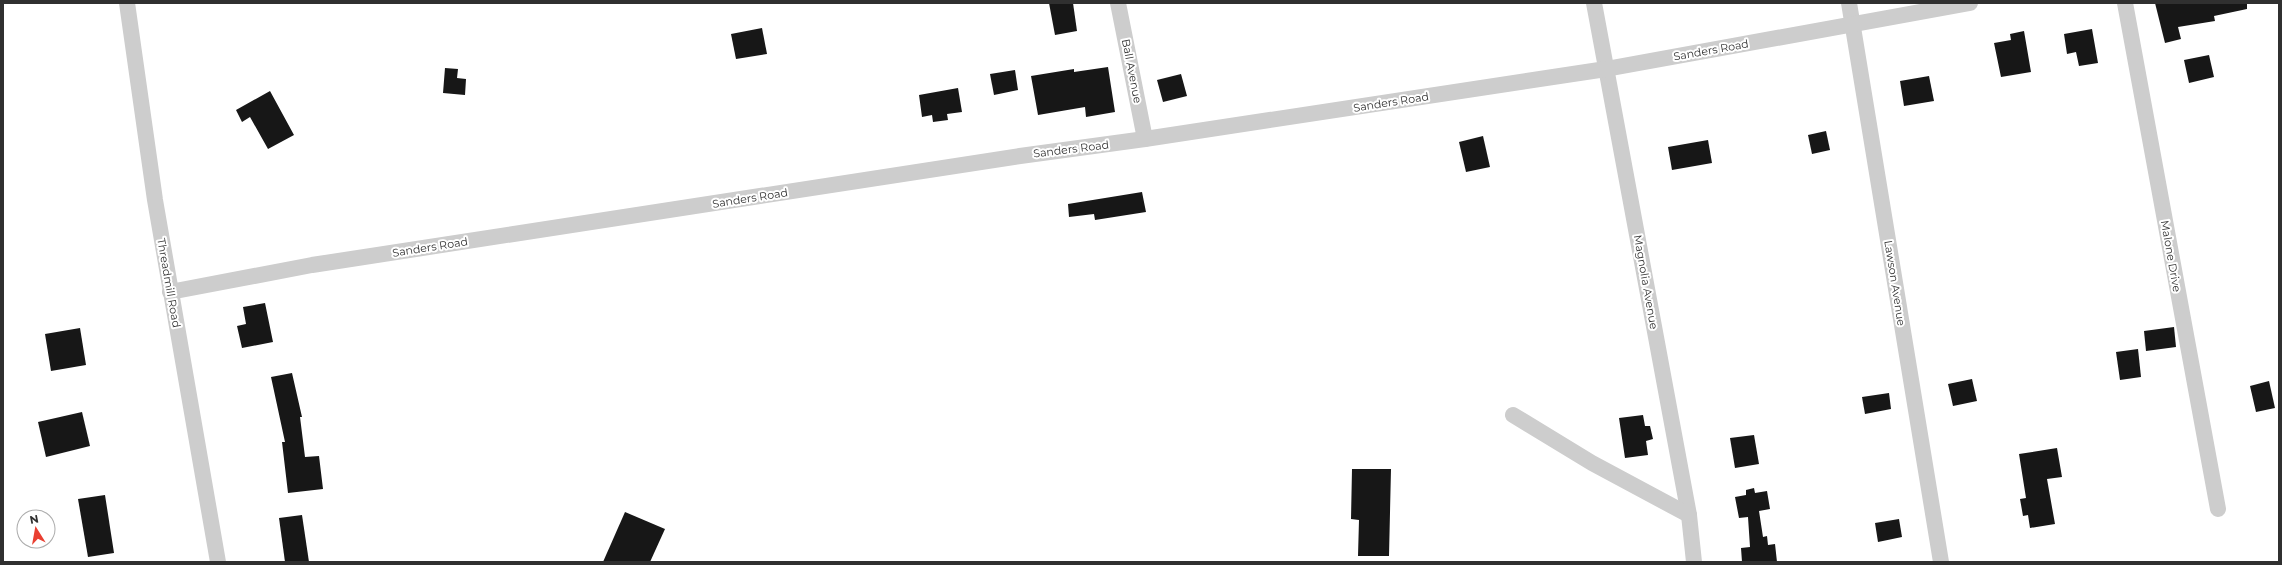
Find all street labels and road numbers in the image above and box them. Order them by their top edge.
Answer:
street label: Sanders Road [1672,36,1750,64]
street label: Ball Avenue [1119,38,1145,105]
street label: Sanders Road [1352,89,1430,115]
street label: Sanders Road [1032,137,1110,161]
street label: Sanders Road [711,185,789,211]
street label: Malone Drive [2158,219,2184,293]
street label: Sanders Road [391,234,469,260]
street label: Magnolia Avenue [1631,234,1661,331]
street label: Threadmill Road [154,237,184,329]
street label: Lawson Avenue [1881,239,1909,327]

